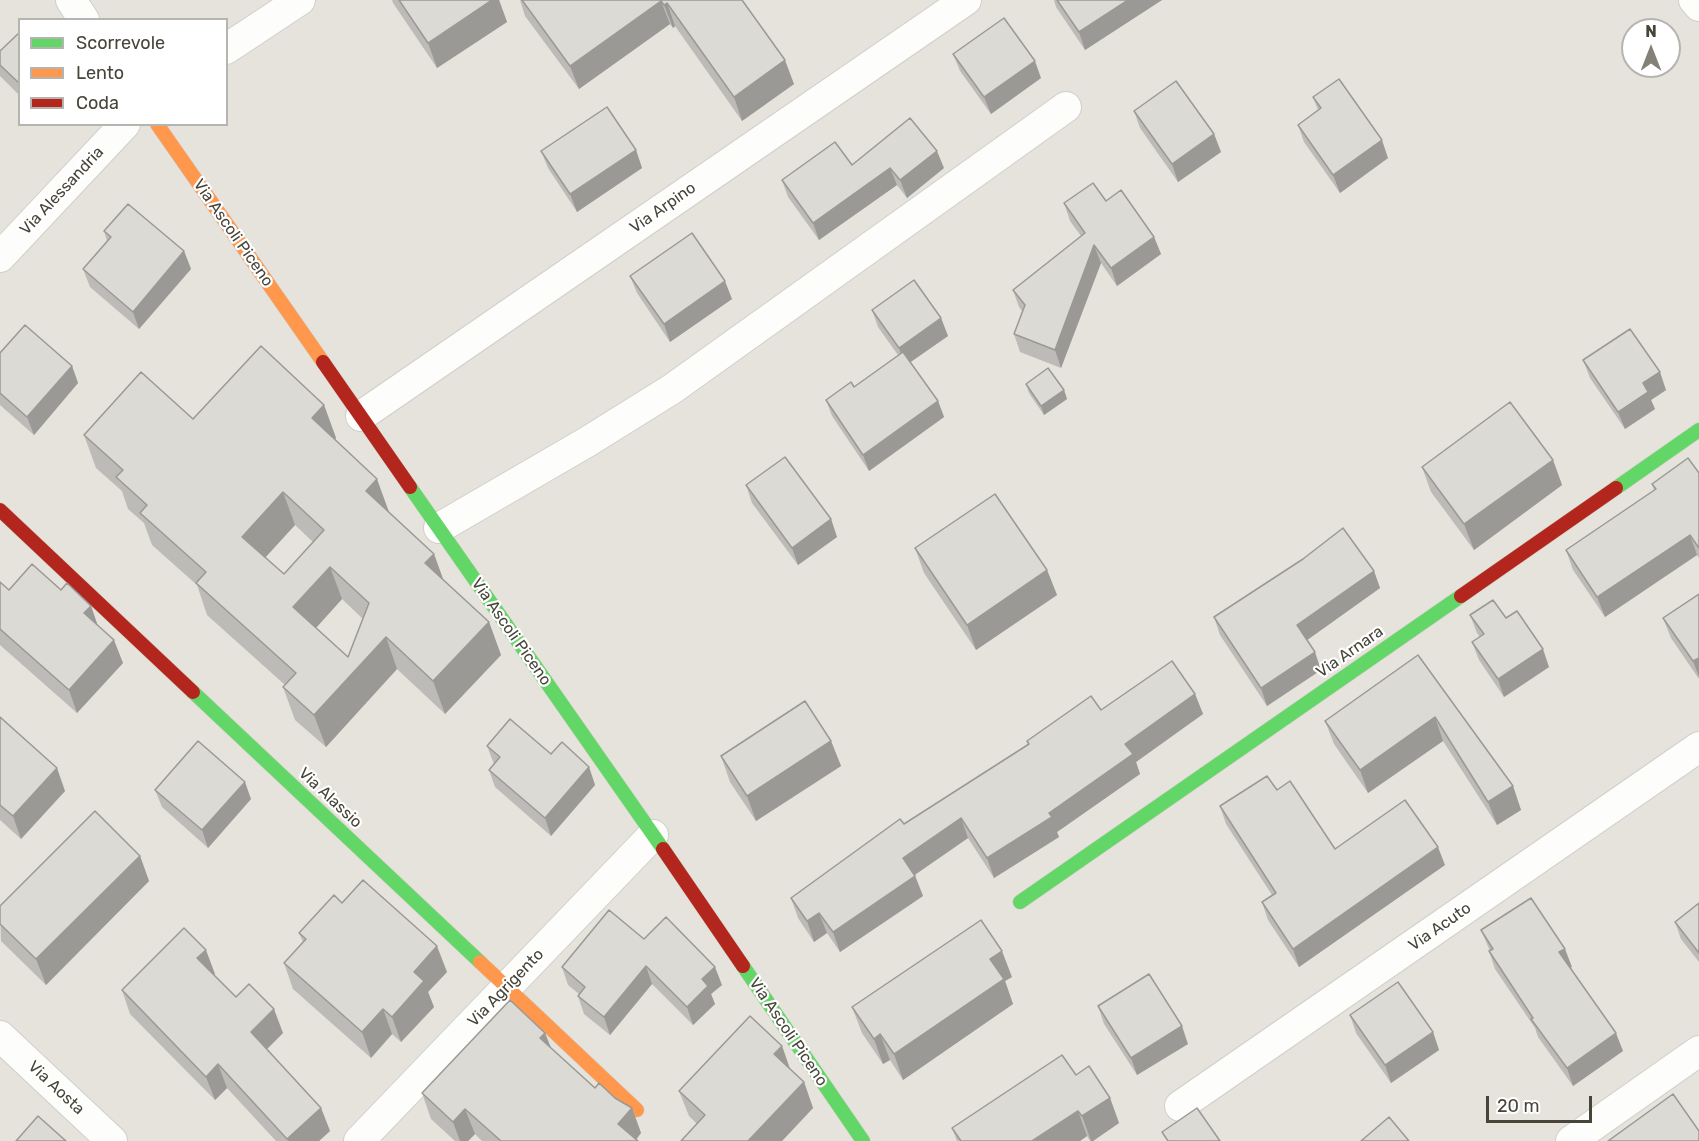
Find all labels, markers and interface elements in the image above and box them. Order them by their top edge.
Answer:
legend [18,18,228,126]
north arrow [1621,18,1681,78]
text: N [1645,22,1657,41]
text: Scorrevole [76,32,165,54]
text: Lento [76,62,124,84]
text: Coda [76,92,119,114]
street label: Via Alessandria [16,143,108,239]
street label: Via Ascoli Piceno [189,176,277,290]
street label: Via Arpino [626,178,700,238]
street label: Via Ascoli Piceno [467,575,555,689]
street label: Via Arnara [1313,622,1387,682]
street label: Via Alassio [294,764,366,832]
street label: Via Acuto [1405,899,1475,955]
street label: Via Agrigento [464,945,548,1031]
street label: Via Ascoli Piceno [745,974,831,1090]
street label: Via Aosta [24,1057,88,1119]
scale bar [1489,1084,1596,1122]
text: 20 m [1497,1095,1539,1117]

